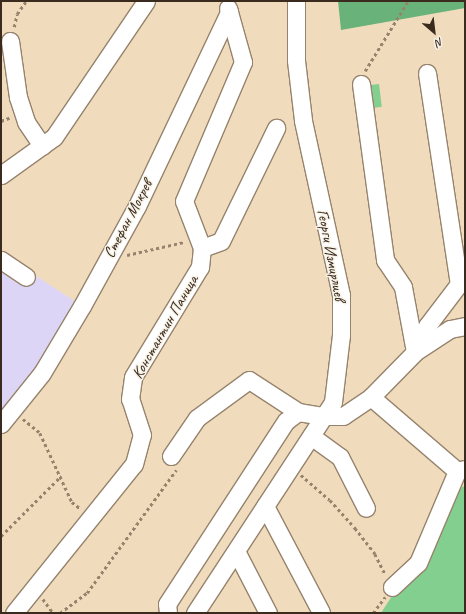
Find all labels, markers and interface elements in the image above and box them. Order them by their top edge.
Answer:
north arrow [414,12,454,52]
text: N [433,35,446,50]
street label: Стефан Мокрев [100,177,156,261]
street label: Георги Измирлиев [313,207,349,303]
street label: Константин Паница [128,272,202,382]

